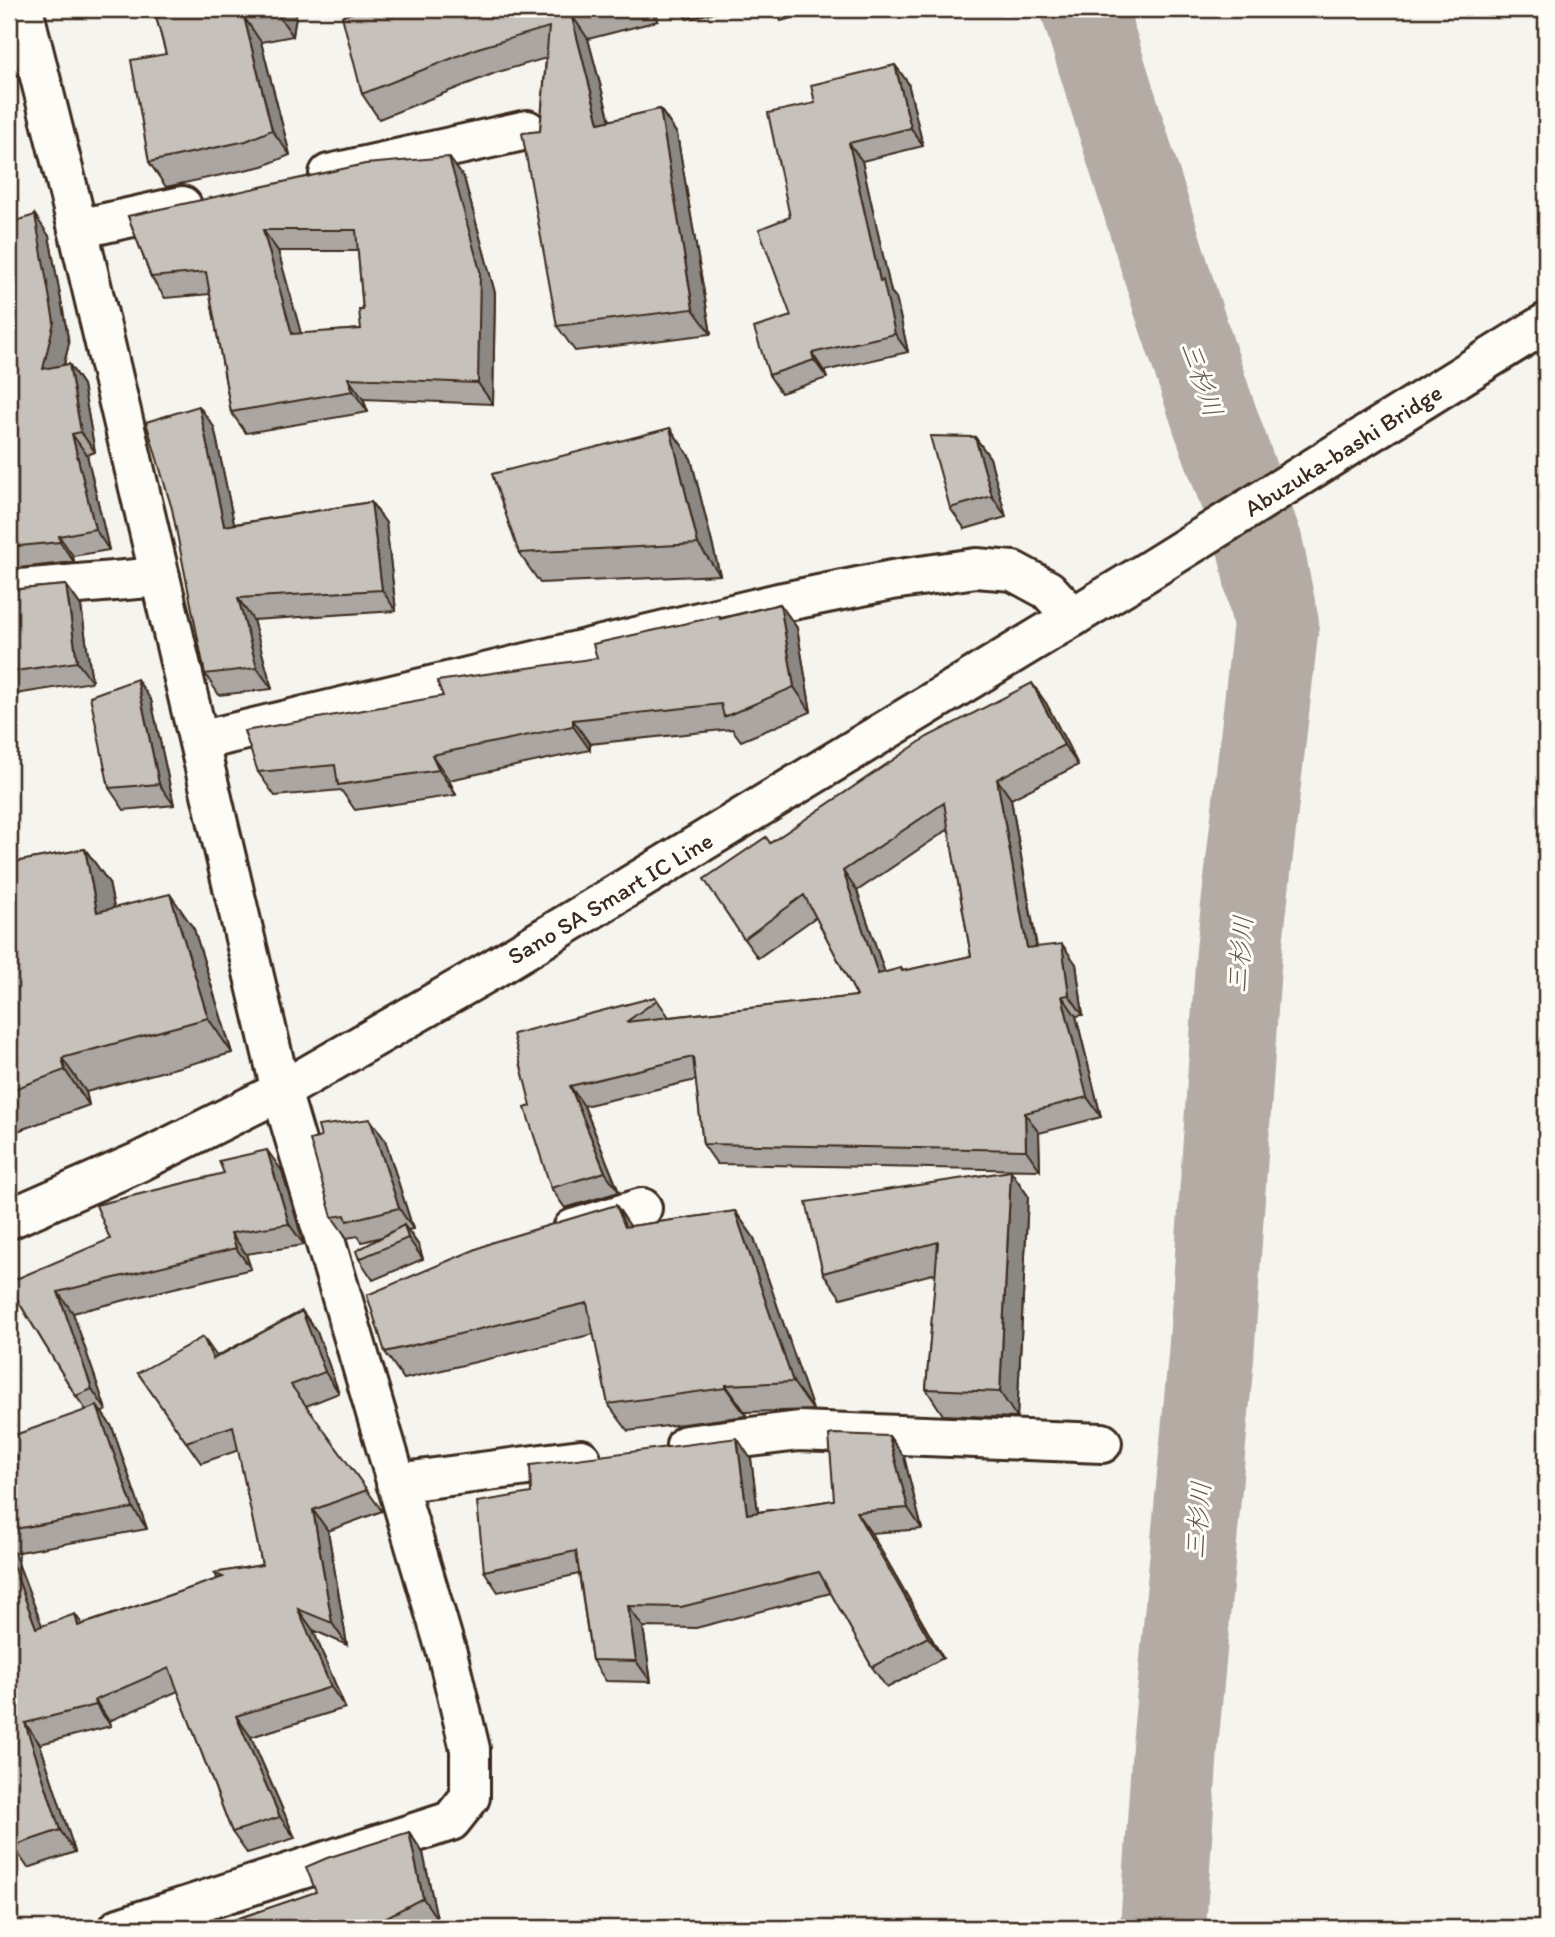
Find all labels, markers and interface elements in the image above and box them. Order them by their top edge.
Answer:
water label: 三杉川 [1174,337,1230,421]
street label: Abuzuka-bashi Bridge [1239,377,1447,523]
street label: Sano SA Smart IC Line [502,825,718,971]
water label: 三杉川 [1221,914,1259,994]
water label: 三杉川 [1179,1480,1217,1560]

